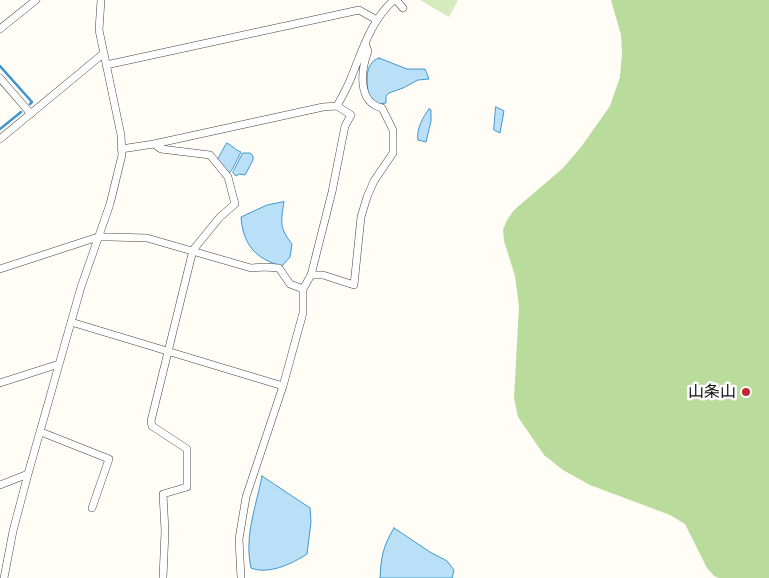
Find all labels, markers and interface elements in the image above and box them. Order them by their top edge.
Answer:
place label: 山条山 [688,382,736,402]
marker: 山条山 [740,386,752,398]

